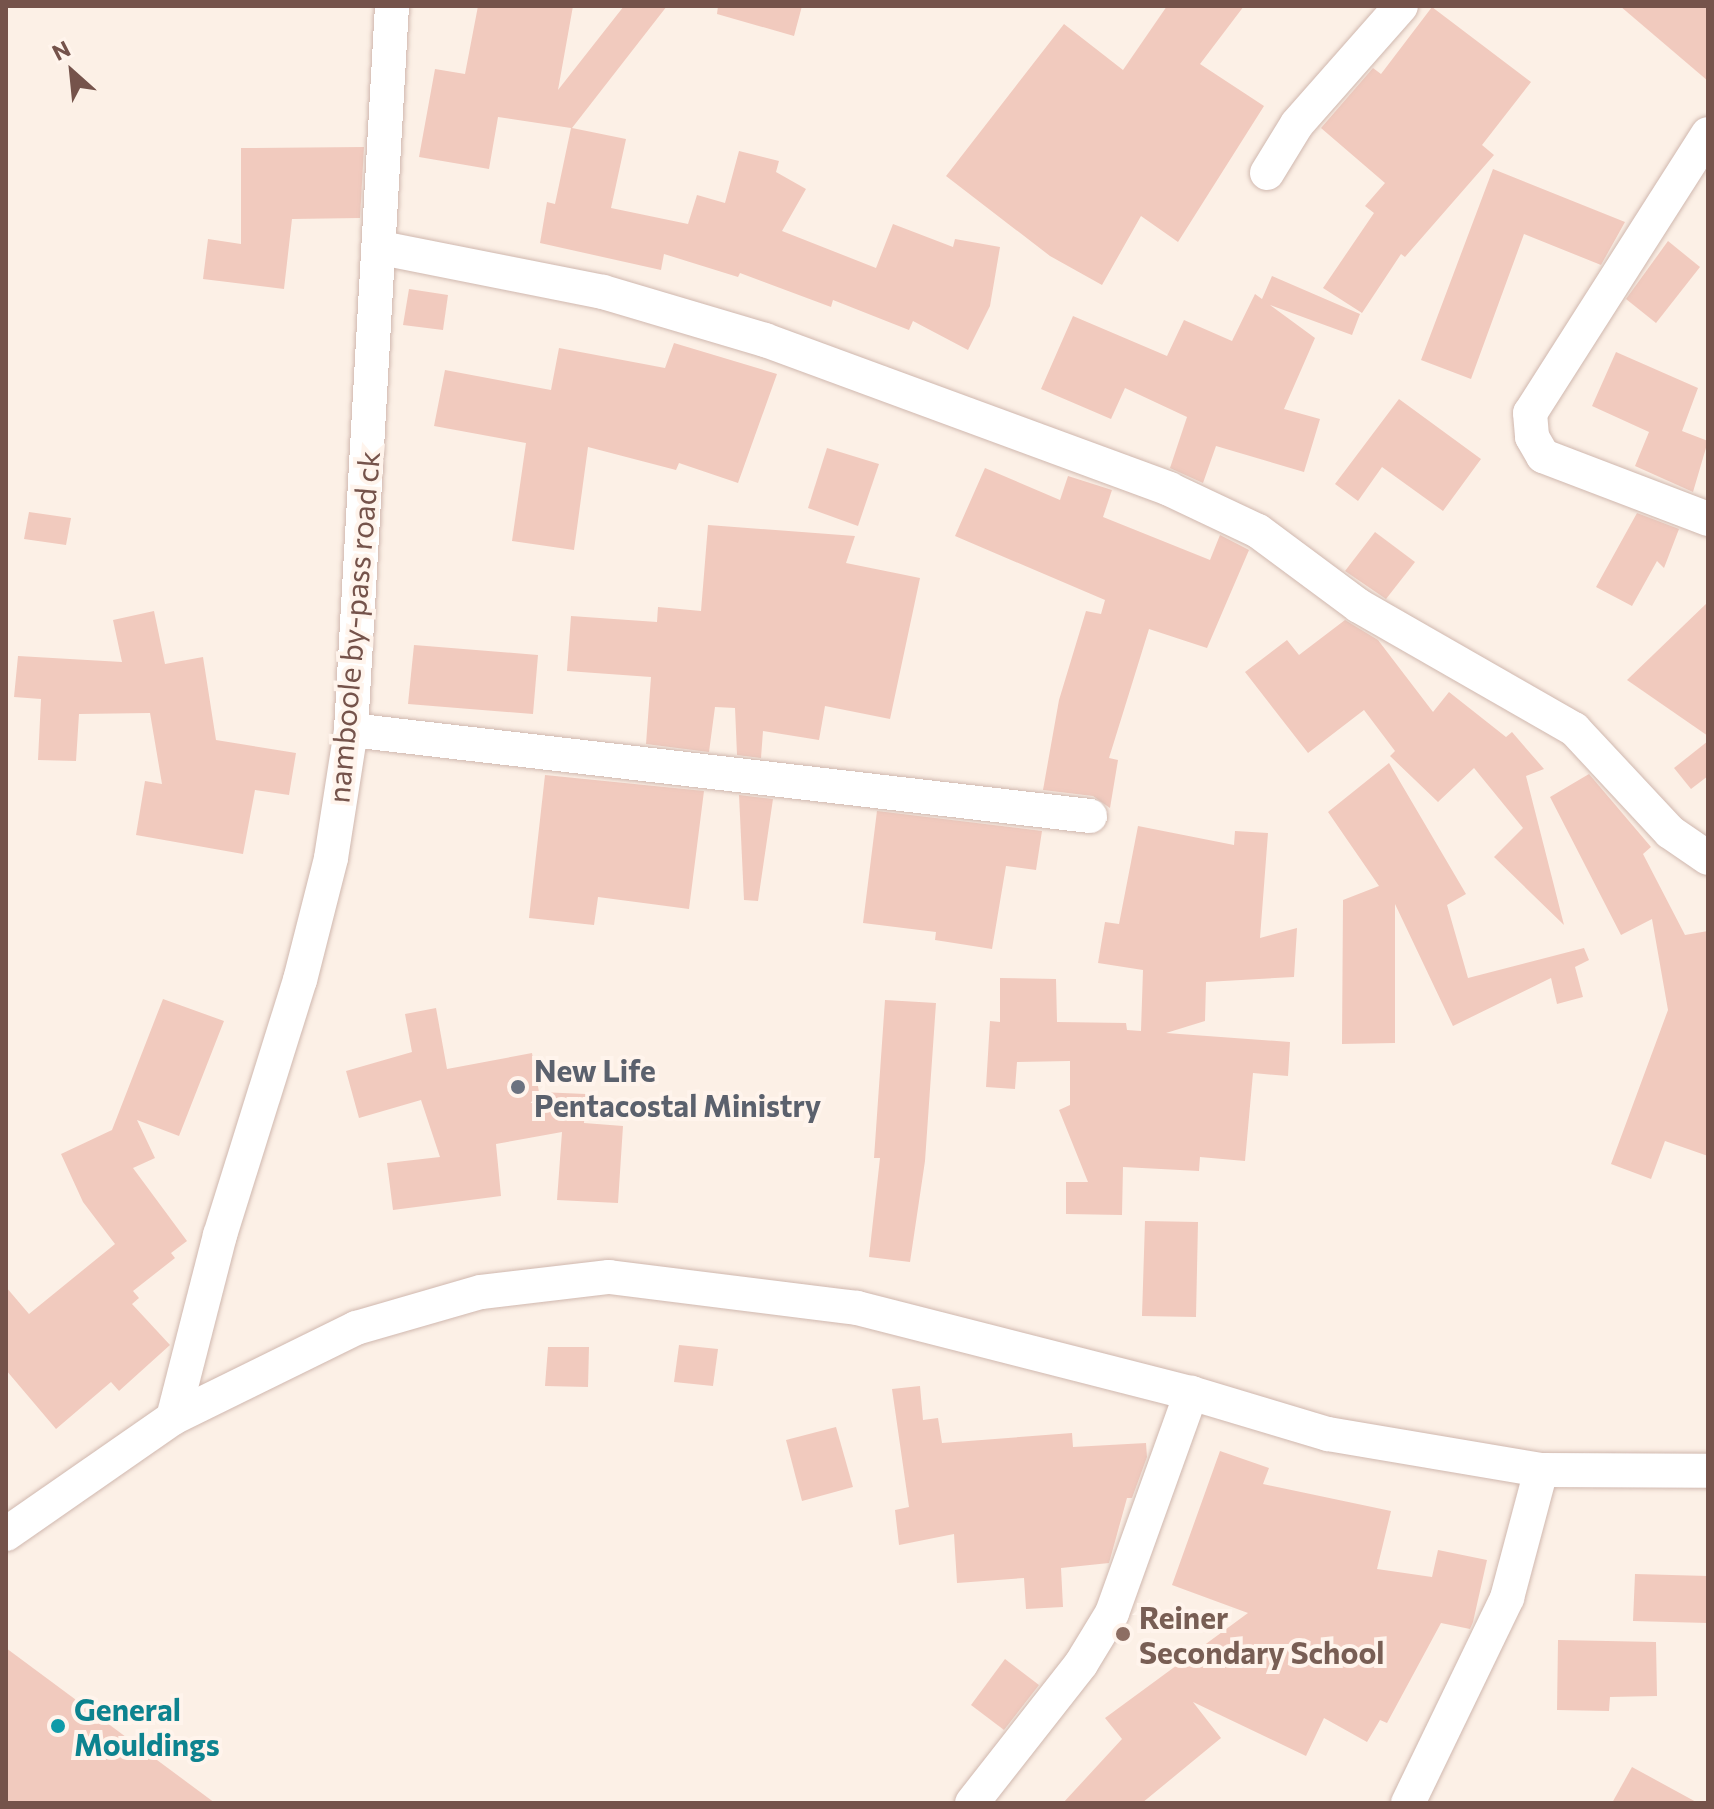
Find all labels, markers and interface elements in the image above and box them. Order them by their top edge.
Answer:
north arrow [32,32,112,112]
text: N [47,34,74,66]
street label: namboole by-pass road ck [320,450,386,804]
place label: New Life Pentacostal Ministry [534,1052,821,1122]
marker: New Life Pentacostal Ministry [509,1078,527,1096]
place label: Reiner Secondary School [1139,1599,1384,1670]
marker: Reiner Secondary School [1114,1625,1132,1643]
place label: General Mouldings [74,1691,220,1762]
marker: General Mouldings [49,1717,67,1735]

